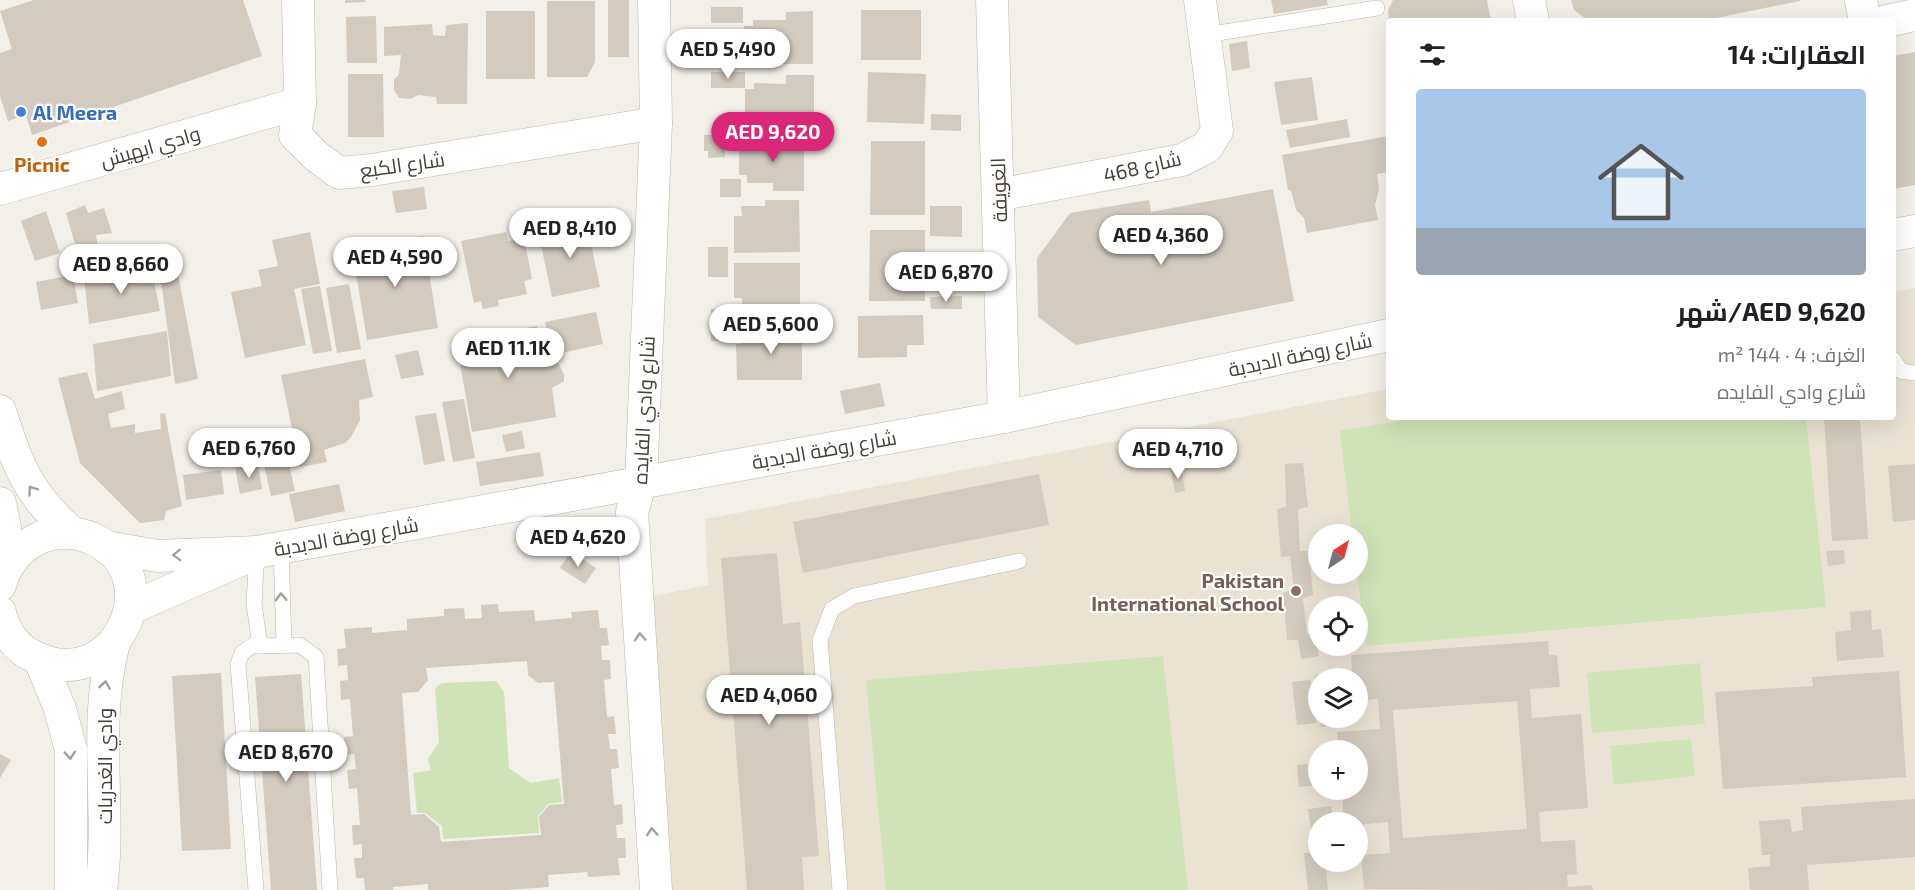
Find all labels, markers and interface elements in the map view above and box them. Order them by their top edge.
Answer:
pin: AED 5,490 [659,29,797,80]
text: AED 5,490 [680,36,776,60]
icon: filters [1416,38,1449,71]
text: العقارات: 14 [1728,38,1866,69]
place label: Al Meera [33,100,117,124]
marker: Al Meera [14,105,28,119]
pin: AED 9,620 [704,112,842,163]
text: AED 9,620 [725,119,821,143]
street label: وادي ابهيش [97,120,204,177]
icon: home [1587,128,1695,236]
marker: Picnic [35,135,49,149]
street label: شارع 468 [1101,145,1184,190]
street label: شارع الكبع [358,146,447,185]
place label: Picnic [14,152,70,176]
street label: الغويفة [985,157,1012,223]
pin: AED 8,410 [501,208,639,259]
text: AED 8,410 [523,215,617,239]
pin: AED 4,360 [1092,215,1230,266]
text: AED 4,360 [1113,222,1209,246]
pin: AED 4,590 [326,237,464,288]
pin: AED 8,660 [52,244,190,295]
text: AED 4,590 [347,244,443,268]
text: AED 8,660 [73,251,169,275]
pin: AED 6,870 [877,252,1015,303]
text: AED 6,870 [899,259,993,283]
text: AED 9,620/شهر [1677,295,1866,326]
pin: AED 5,600 [702,304,840,355]
text: AED 5,600 [723,311,819,335]
street label: شارع روضة الدبدبة [1226,327,1375,384]
pin: AED 11.1K [439,328,577,379]
text: AED 11.1K [465,335,551,359]
street label: شارع وادي الفايده [627,335,664,485]
text: الغرف: 4 · 144 m² [1718,342,1866,366]
text: شارع وادي الفايده [1717,379,1866,403]
street label: شارع روضة الدبدبة [750,424,899,476]
pin: AED 6,760 [180,428,318,479]
pin: AED 4,710 [1109,429,1247,480]
text: AED 6,760 [202,435,296,459]
text: AED 4,710 [1132,436,1224,460]
one-way arrow [28,485,39,496]
street label: شارع روضة الدبدبة [272,511,421,563]
pin: AED 4,620 [509,517,647,568]
text: AED 4,620 [530,524,626,548]
north arrow [1308,524,1368,584]
map controls [1308,524,1368,872]
one-way arrow [173,548,182,561]
place label: Pakistan International School [1091,568,1284,615]
marker: Pakistan International School [1289,584,1303,598]
one-way arrow [275,592,288,601]
button: locate [1308,596,1368,656]
one-way arrow [633,632,646,641]
button: layers [1308,668,1368,728]
pin: AED 4,060 [700,675,838,726]
one-way arrow [98,680,110,690]
text: AED 4,060 [720,682,818,706]
street label: وادي الغدريات [92,708,121,824]
pin: AED 8,670 [217,732,355,783]
text: AED 8,670 [239,739,333,763]
button: + [1308,740,1368,800]
one-way arrow [64,751,77,760]
button: − [1308,812,1368,872]
one-way arrow [646,827,659,836]

